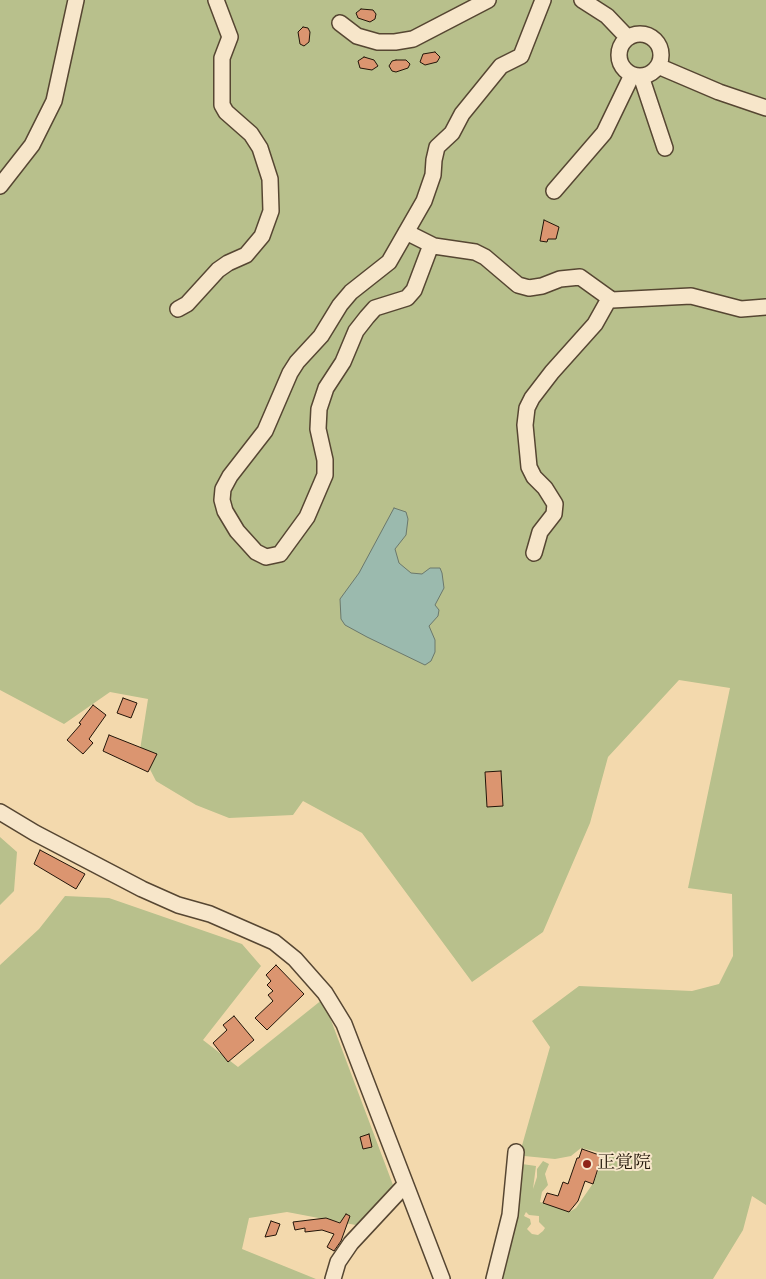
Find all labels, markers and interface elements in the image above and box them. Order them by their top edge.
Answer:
place label: 正覚院 [597,1153,651,1175]
marker: 正覚院 [581,1158,593,1170]

